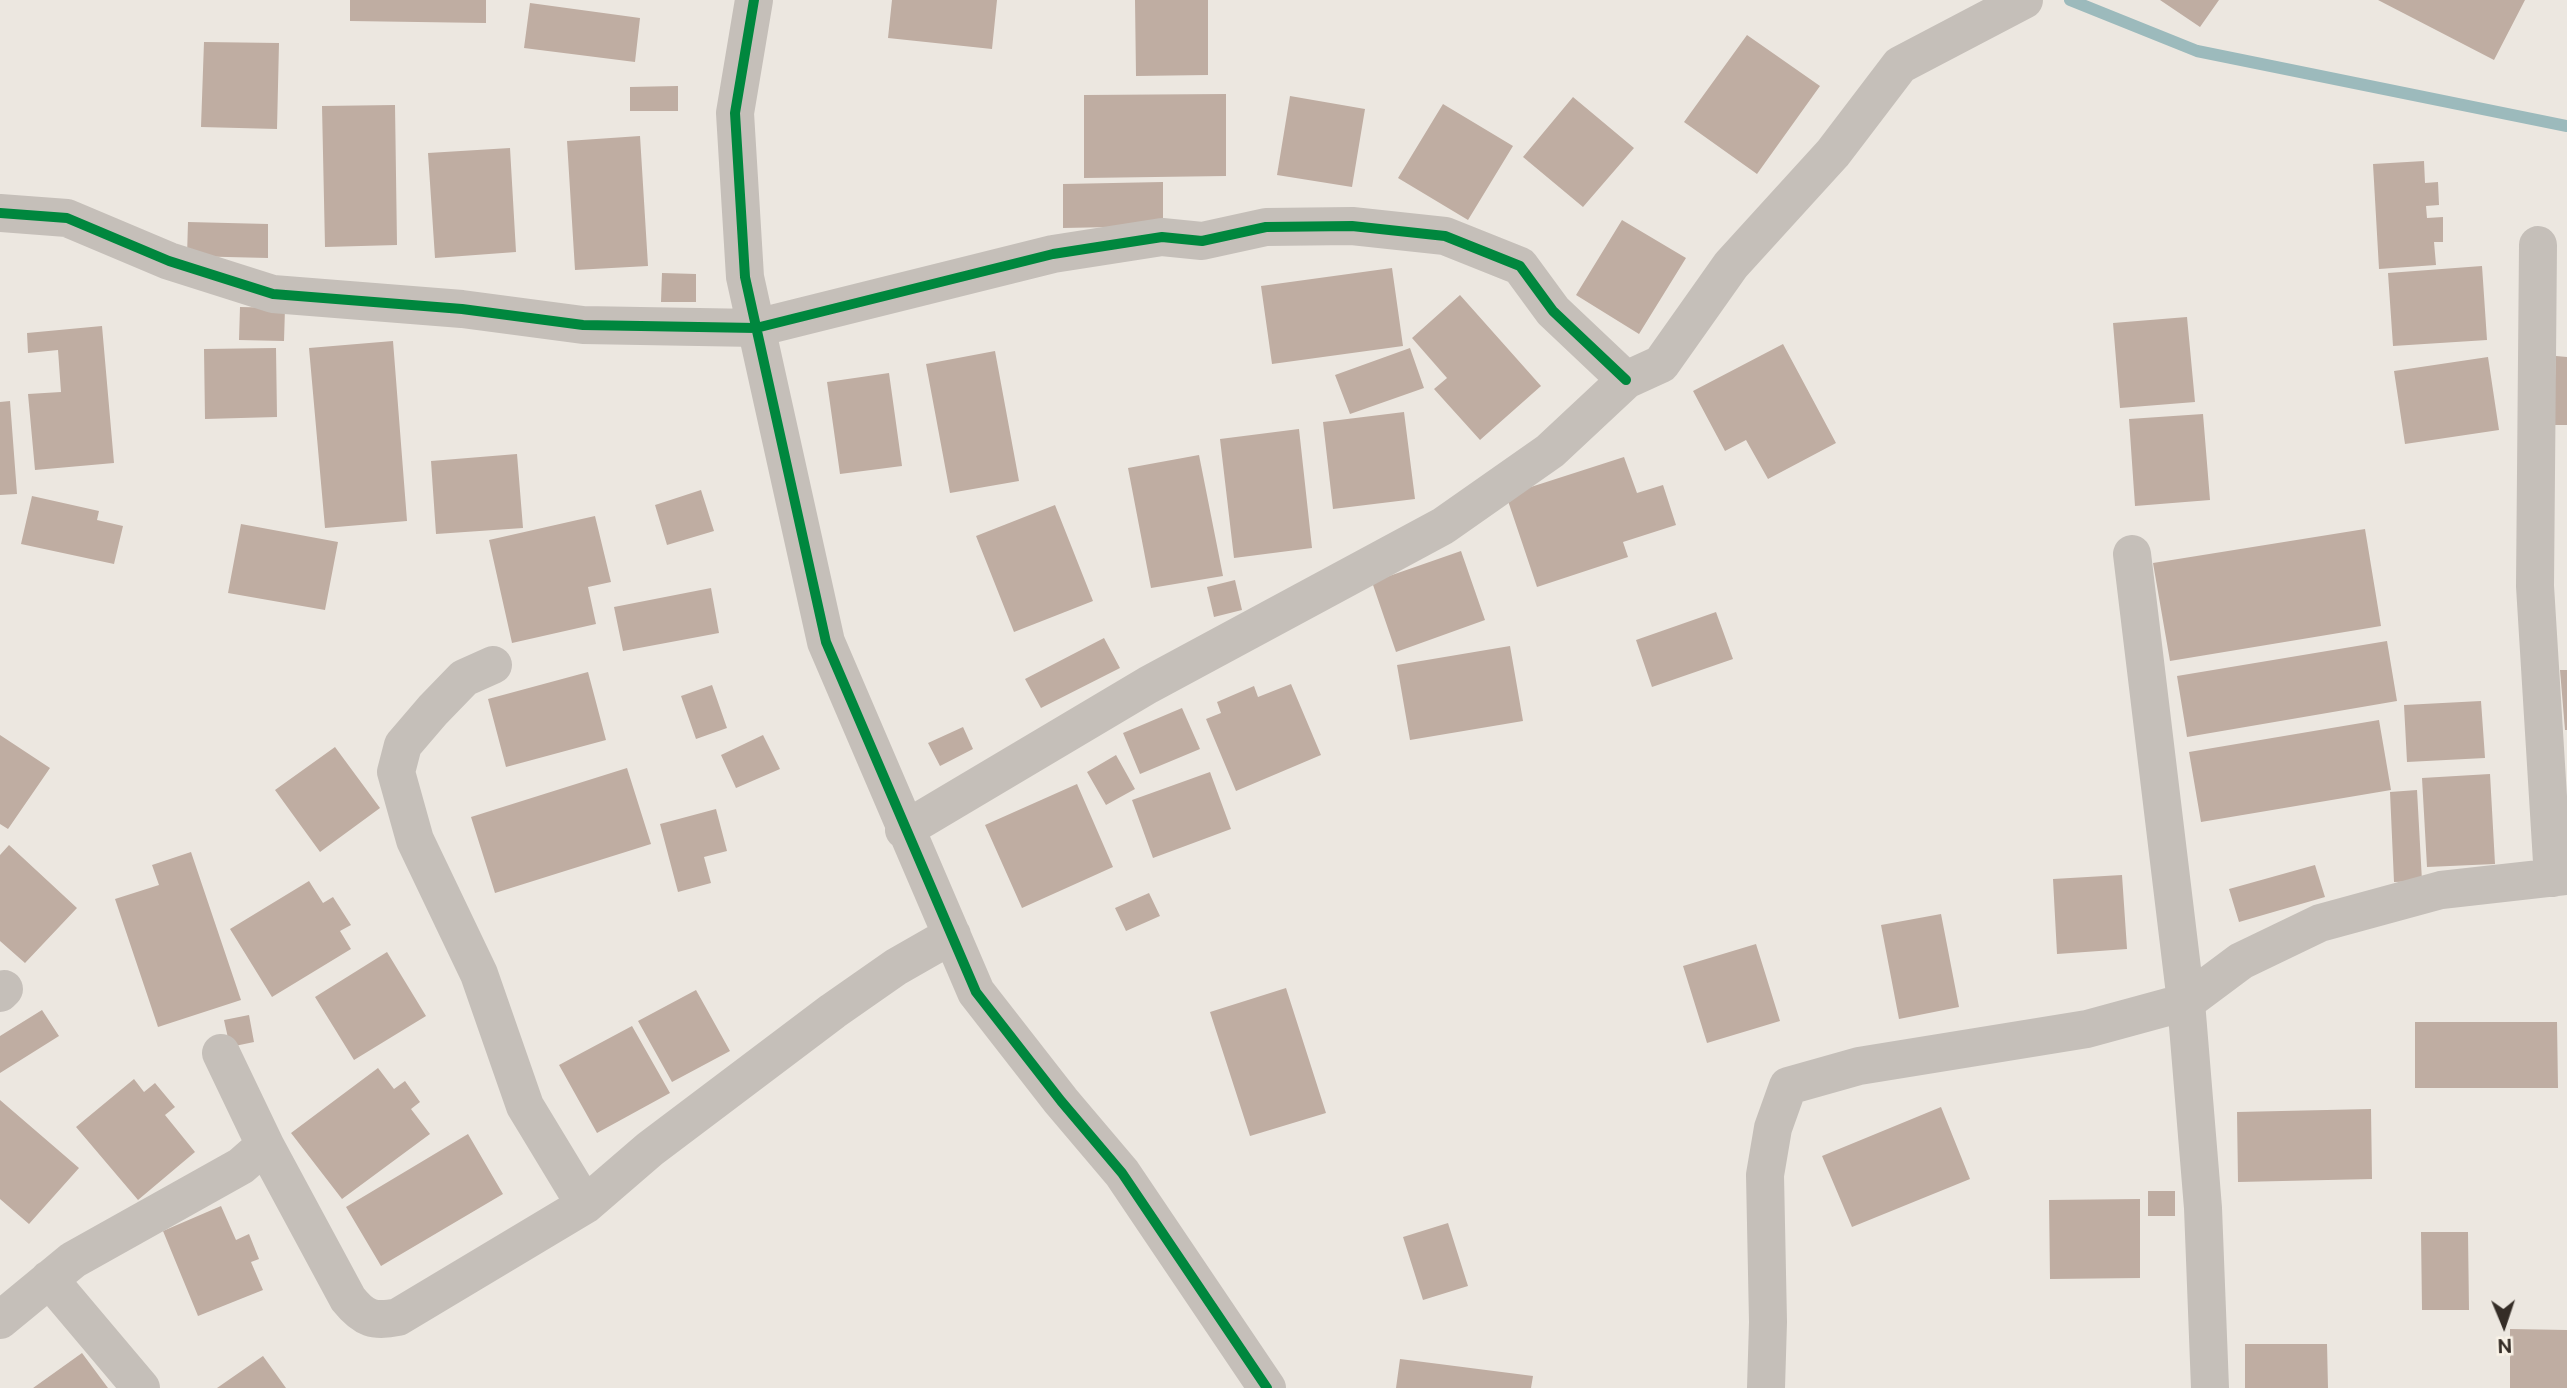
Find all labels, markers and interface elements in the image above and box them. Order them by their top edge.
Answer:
north arrow [2469,1290,2539,1360]
text: N [2497,1335,2513,1357]

